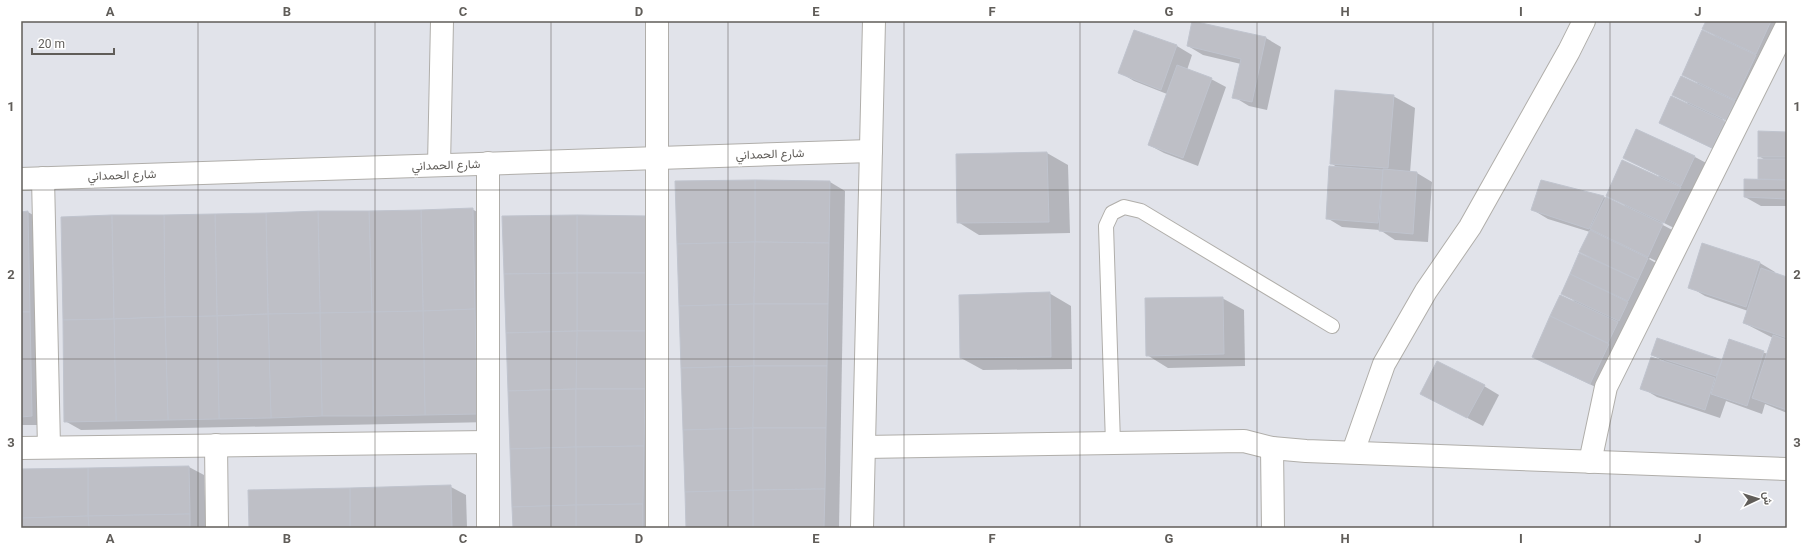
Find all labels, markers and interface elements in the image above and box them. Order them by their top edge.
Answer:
text: A [106,4,115,19]
text: B [283,4,291,19]
text: C [459,4,468,19]
text: D [635,4,643,19]
text: E [812,4,820,19]
text: F [988,4,996,19]
text: G [1165,4,1174,19]
text: H [1340,4,1350,19]
text: I [1519,4,1523,19]
text: J [1694,4,1702,19]
scale bar [32,30,114,56]
text: 20 m [38,37,65,51]
text: 1 [7,99,15,114]
text: 1 [1793,99,1801,114]
street label: شارع الحمداني [735,146,805,165]
street label: شارع الحمداني [411,157,481,176]
street label: شارع الحمداني [87,167,157,186]
text: 2 [7,267,15,282]
text: 2 [1793,267,1801,282]
text: 3 [7,435,15,450]
text: 3 [1793,435,1801,450]
north arrow [1738,479,1778,519]
text: ش [1761,491,1774,505]
text: A [106,531,115,546]
text: B [283,531,291,546]
text: C [459,531,468,546]
text: D [635,531,643,546]
text: E [812,531,820,546]
text: F [988,531,996,546]
text: G [1165,531,1174,546]
text: H [1340,531,1350,546]
text: I [1519,531,1523,546]
text: J [1694,531,1702,546]

